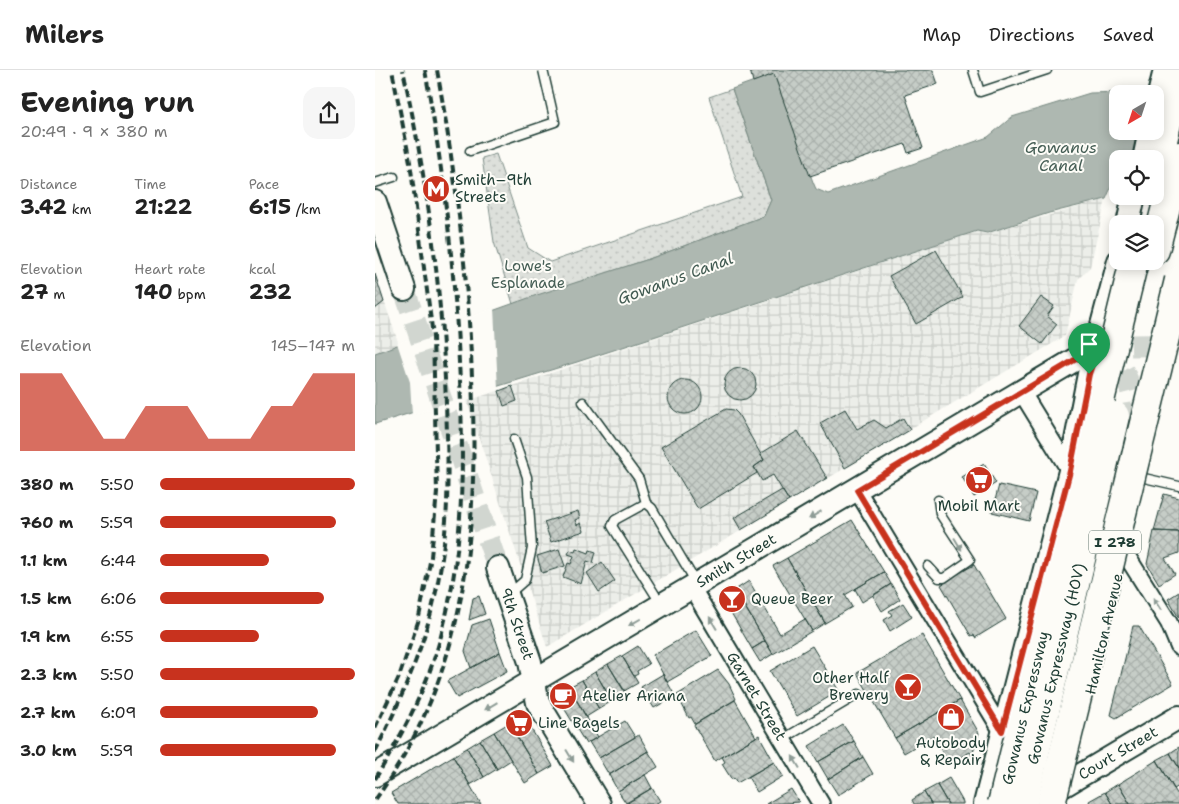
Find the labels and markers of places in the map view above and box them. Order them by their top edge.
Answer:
place label: Smith–9th Streets [455,170,532,207]
metro station icon: Smith–9th Streets [421,174,451,204]
pin [1068,323,1110,374]
supermarket icon: Mobil Mart [964,465,994,495]
place label: Mobil Mart [938,496,1020,516]
bar icon: Queue Beer [717,584,747,614]
place label: Queue Beer [751,589,833,609]
place label: Other Half Brewery [812,668,890,705]
bar icon: Other Half Brewery [893,672,923,702]
cafe icon: Atelier Ariana [548,681,578,711]
place label: Atelier Ariana [582,686,686,706]
shop icon: Autobody & Repair [936,702,966,732]
supermarket icon: Line Bagels [504,708,534,738]
place label: Line Bagels [538,713,620,733]
place label: Autobody & Repair [916,733,986,770]

